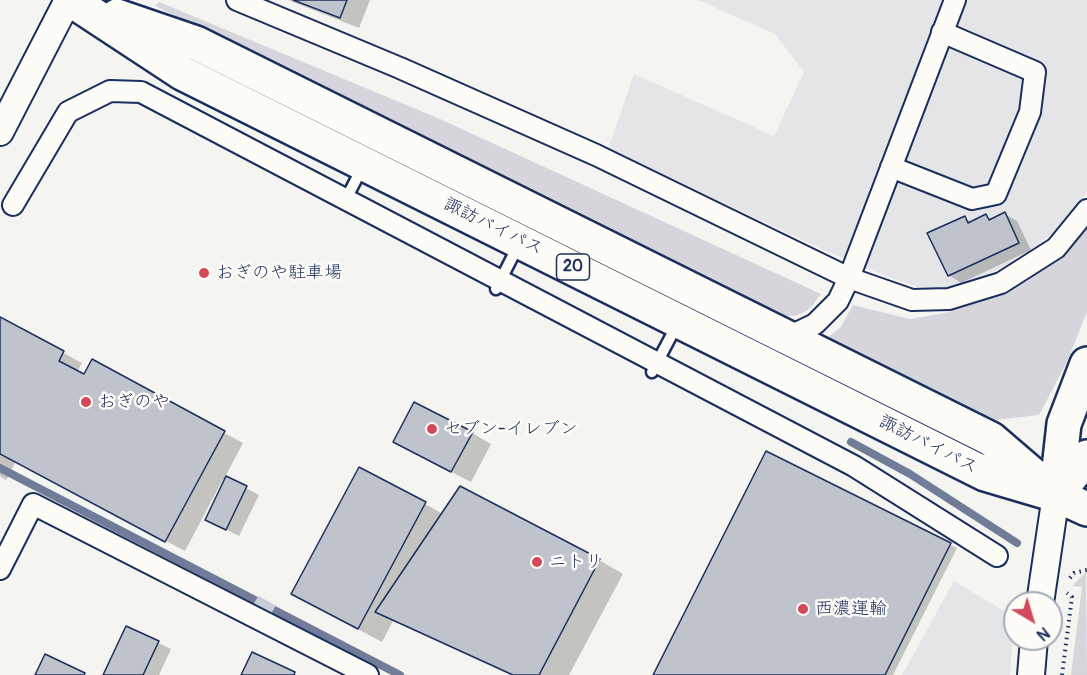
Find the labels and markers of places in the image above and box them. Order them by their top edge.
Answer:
place label: おぎのや駐車場 [216,262,342,284]
marker: おぎのや駐車場 [197,266,211,280]
place label: おぎのや [98,391,170,413]
marker: おぎのや [79,395,93,409]
place label: セブン-イレブン [444,418,578,440]
marker: セブン-イレブン [425,422,439,436]
place label: ニトリ [549,551,603,573]
marker: ニトリ [530,555,544,569]
place label: 西濃運輸 [815,598,887,620]
marker: 西濃運輸 [796,602,810,616]

